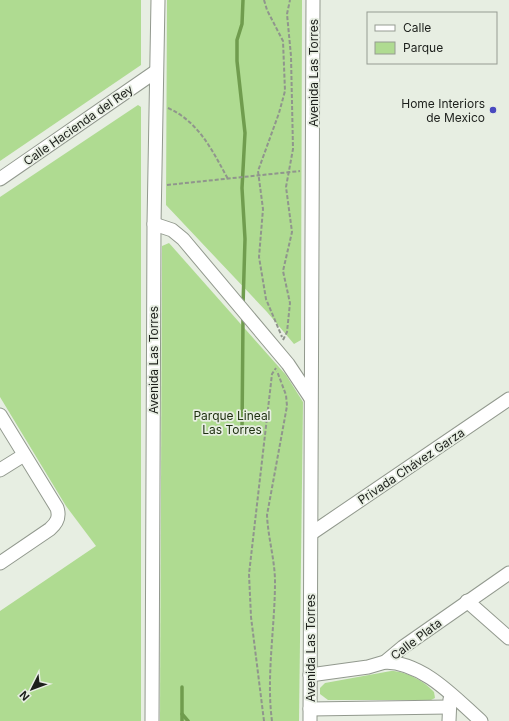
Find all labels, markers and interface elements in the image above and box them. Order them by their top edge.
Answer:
legend [367,12,497,64]
street label: Avenida Las Torres [306,19,321,127]
text: Calle [403,20,431,35]
text: Parque [403,40,443,55]
street label: Calle Hacienda del Rey [20,81,136,169]
place label: Home Interiors de Mexico [401,96,485,125]
marker: Home Interiors de Mexico [488,105,498,115]
street label: Avenida Las Torres [146,306,161,414]
park label: Parque Lineal Las Torres [193,408,271,437]
street label: Privada Chávez Garza [355,425,467,507]
street label: Avenida Las Torres [303,594,318,702]
street label: Calle Plata [388,615,444,663]
north arrow [12,669,52,709]
text: N [17,688,33,703]

